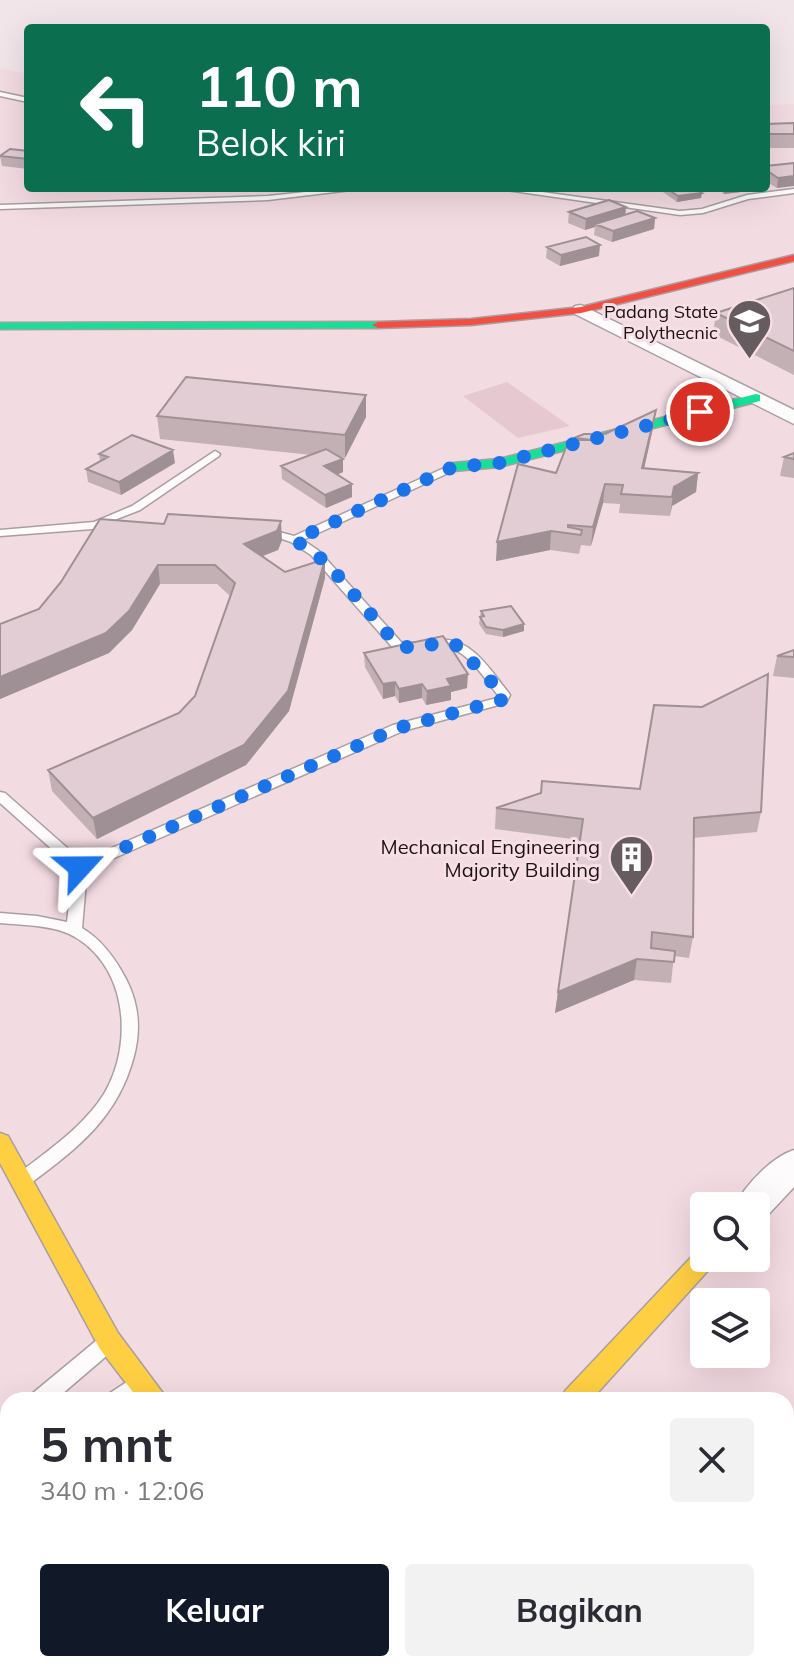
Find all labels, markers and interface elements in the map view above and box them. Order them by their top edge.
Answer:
text: 110 m [196,51,363,121]
icon: left [64,56,168,160]
text: Belok kiri [196,120,346,165]
school or university icon: Padang State Polythecnic [725,297,773,360]
place label: Padang State Polythecnic [604,300,718,344]
pin [666,378,734,446]
icon: arrive [678,390,722,434]
position arrow [38,825,122,909]
building icon: Mechanical Engineering Majority Building [607,833,655,896]
place label: Mechanical Engineering Majority Building [380,834,600,882]
map controls [690,1192,770,1368]
button: search [690,1192,770,1272]
button: layers [690,1288,770,1368]
text: 5 mnt [40,1414,172,1474]
button: close [670,1418,754,1502]
text: 340 m · 12:06 [40,1474,204,1507]
button: Keluar [40,1564,389,1656]
button: Bagikan [405,1564,754,1656]

